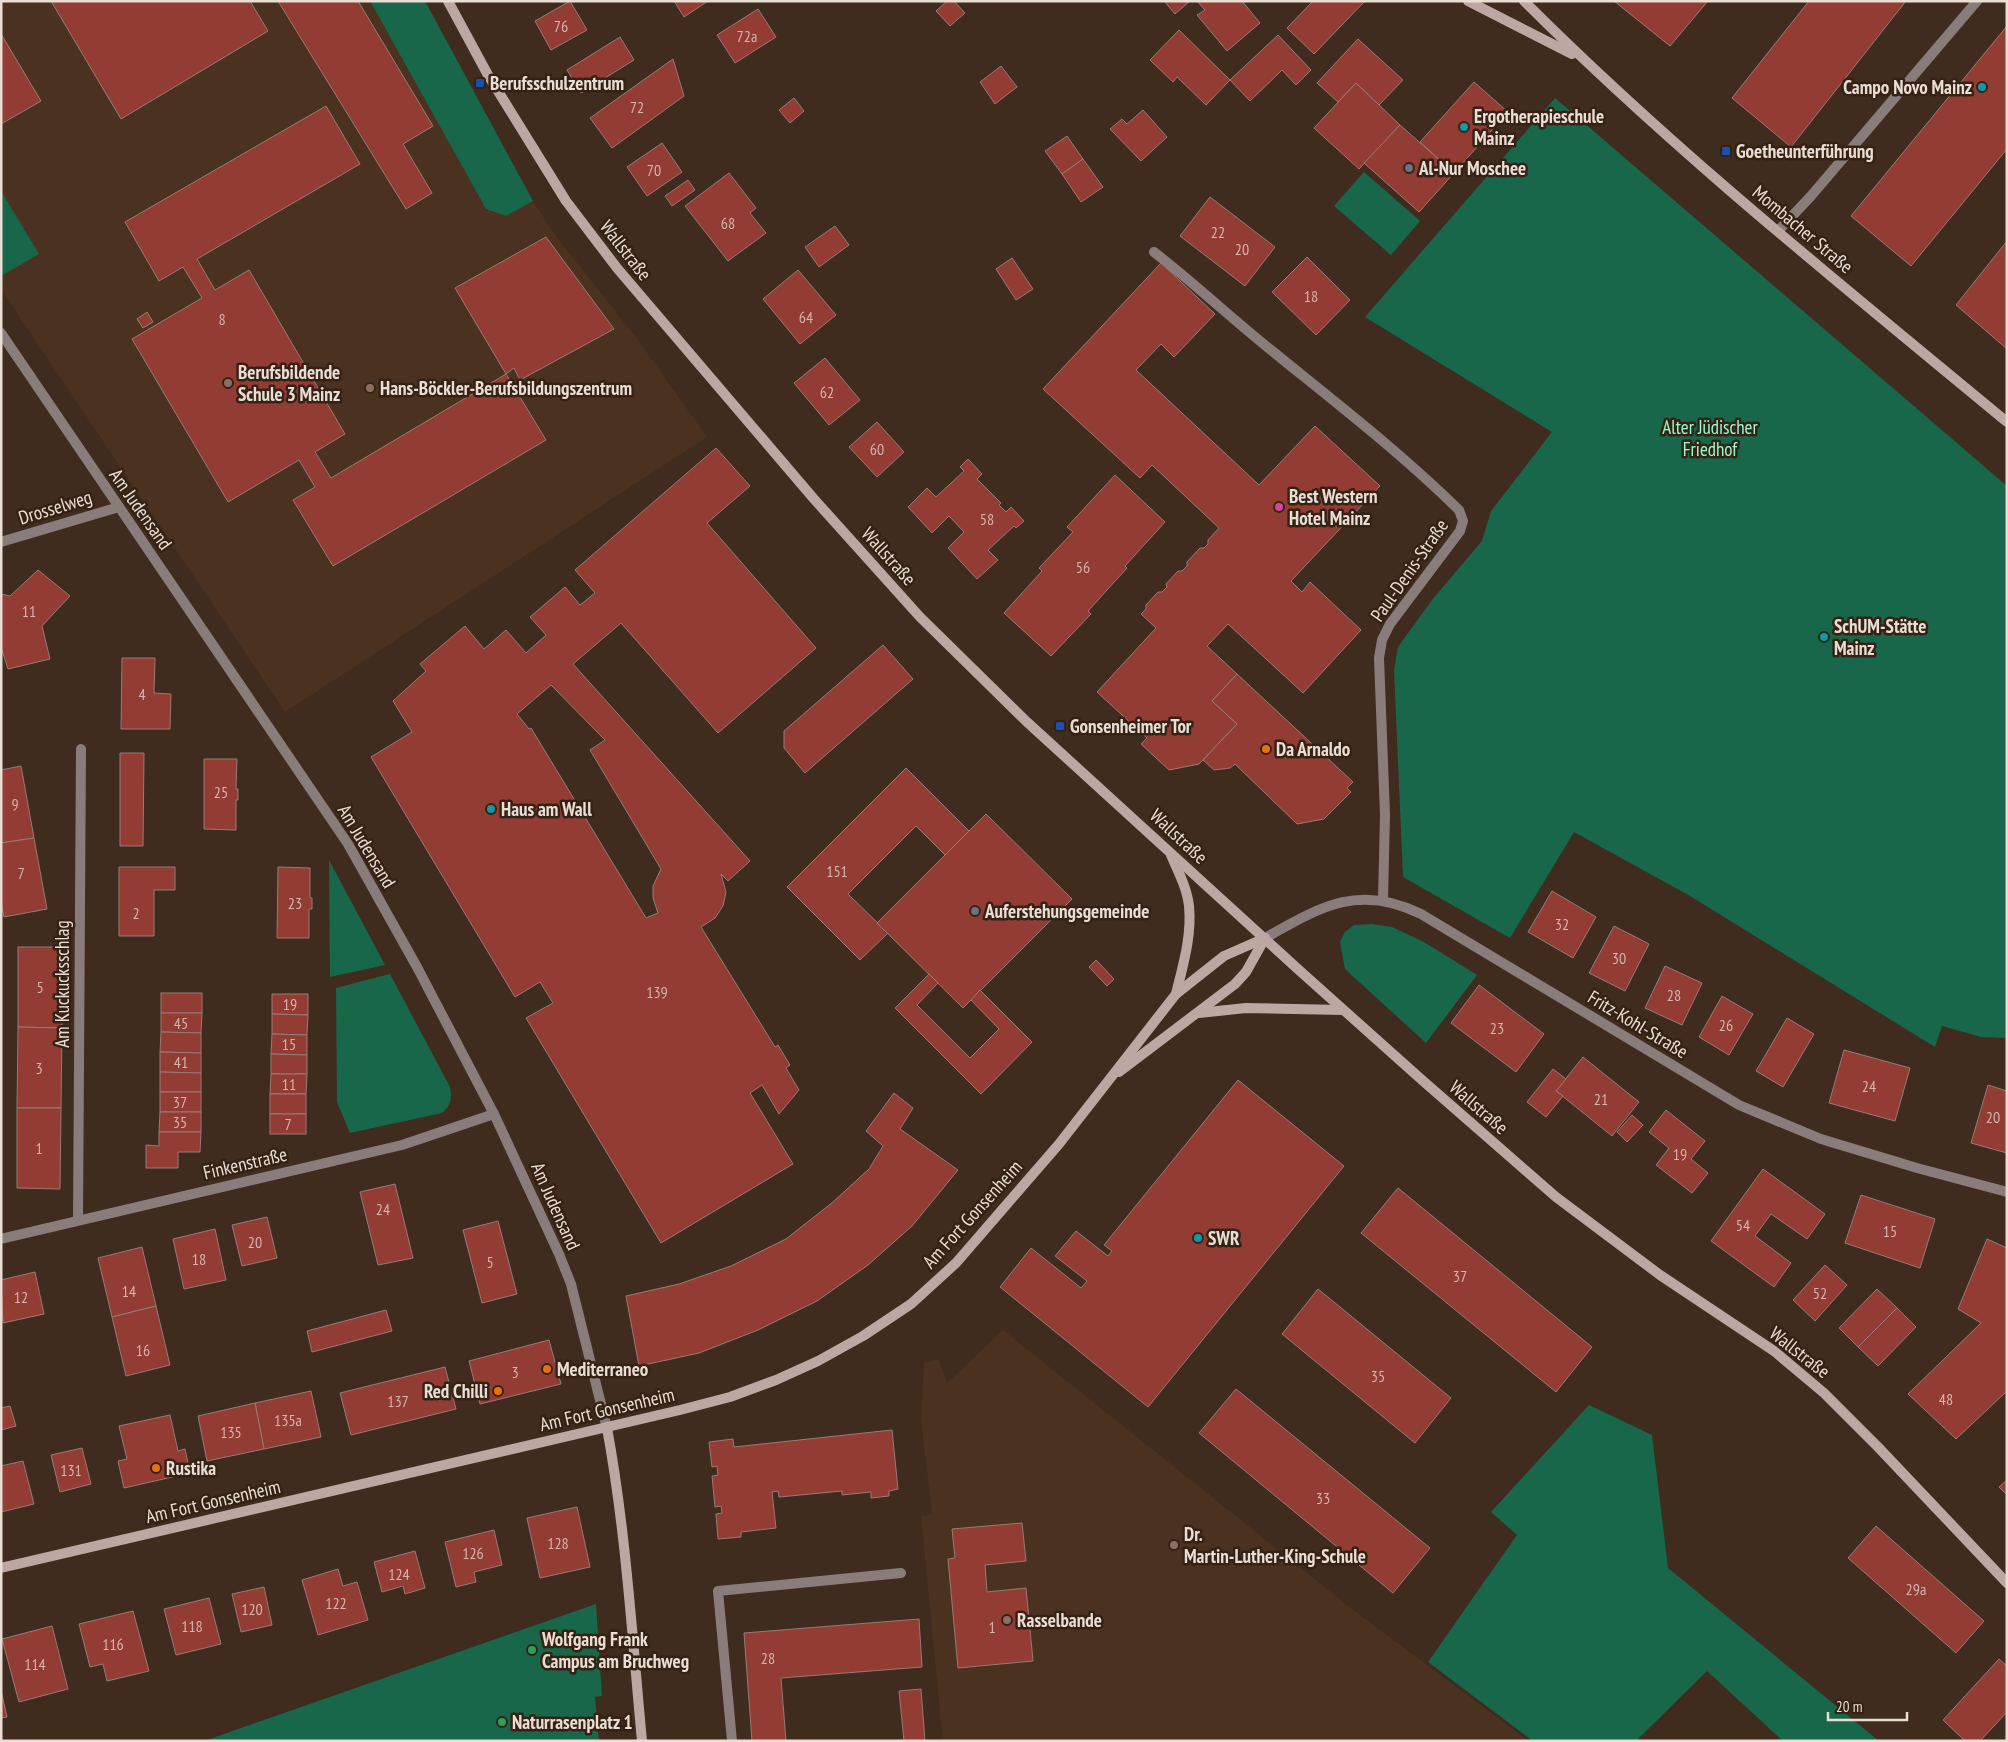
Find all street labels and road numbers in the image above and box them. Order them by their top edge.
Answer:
street label: Mombacher Straße [1748,180,1858,278]
street label: Wallstraße [595,215,657,285]
street label: Am Judensand [104,464,178,554]
street label: Drosselweg [15,484,95,530]
street label: Paul-Denis-Straße [1365,514,1453,626]
street label: Wallstraße [857,522,921,590]
street label: Am Judensand [333,800,401,892]
street label: Wallstraße [1145,803,1213,869]
street label: Am Kuckucksschlag [50,920,74,1048]
street label: Fritz-Kohl-Straße [1584,985,1693,1063]
street label: Wallstraße [1445,1075,1513,1139]
street label: Finkenstraße [201,1142,289,1184]
street label: Am Fort Gonsenheim [917,1155,1027,1273]
street label: Am Judensand [526,1159,586,1253]
street label: Wallstraße [1765,1321,1835,1383]
street label: Am Fort Gonsenheim [537,1382,677,1436]
street label: Am Fort Gonsenheim [143,1474,283,1528]

